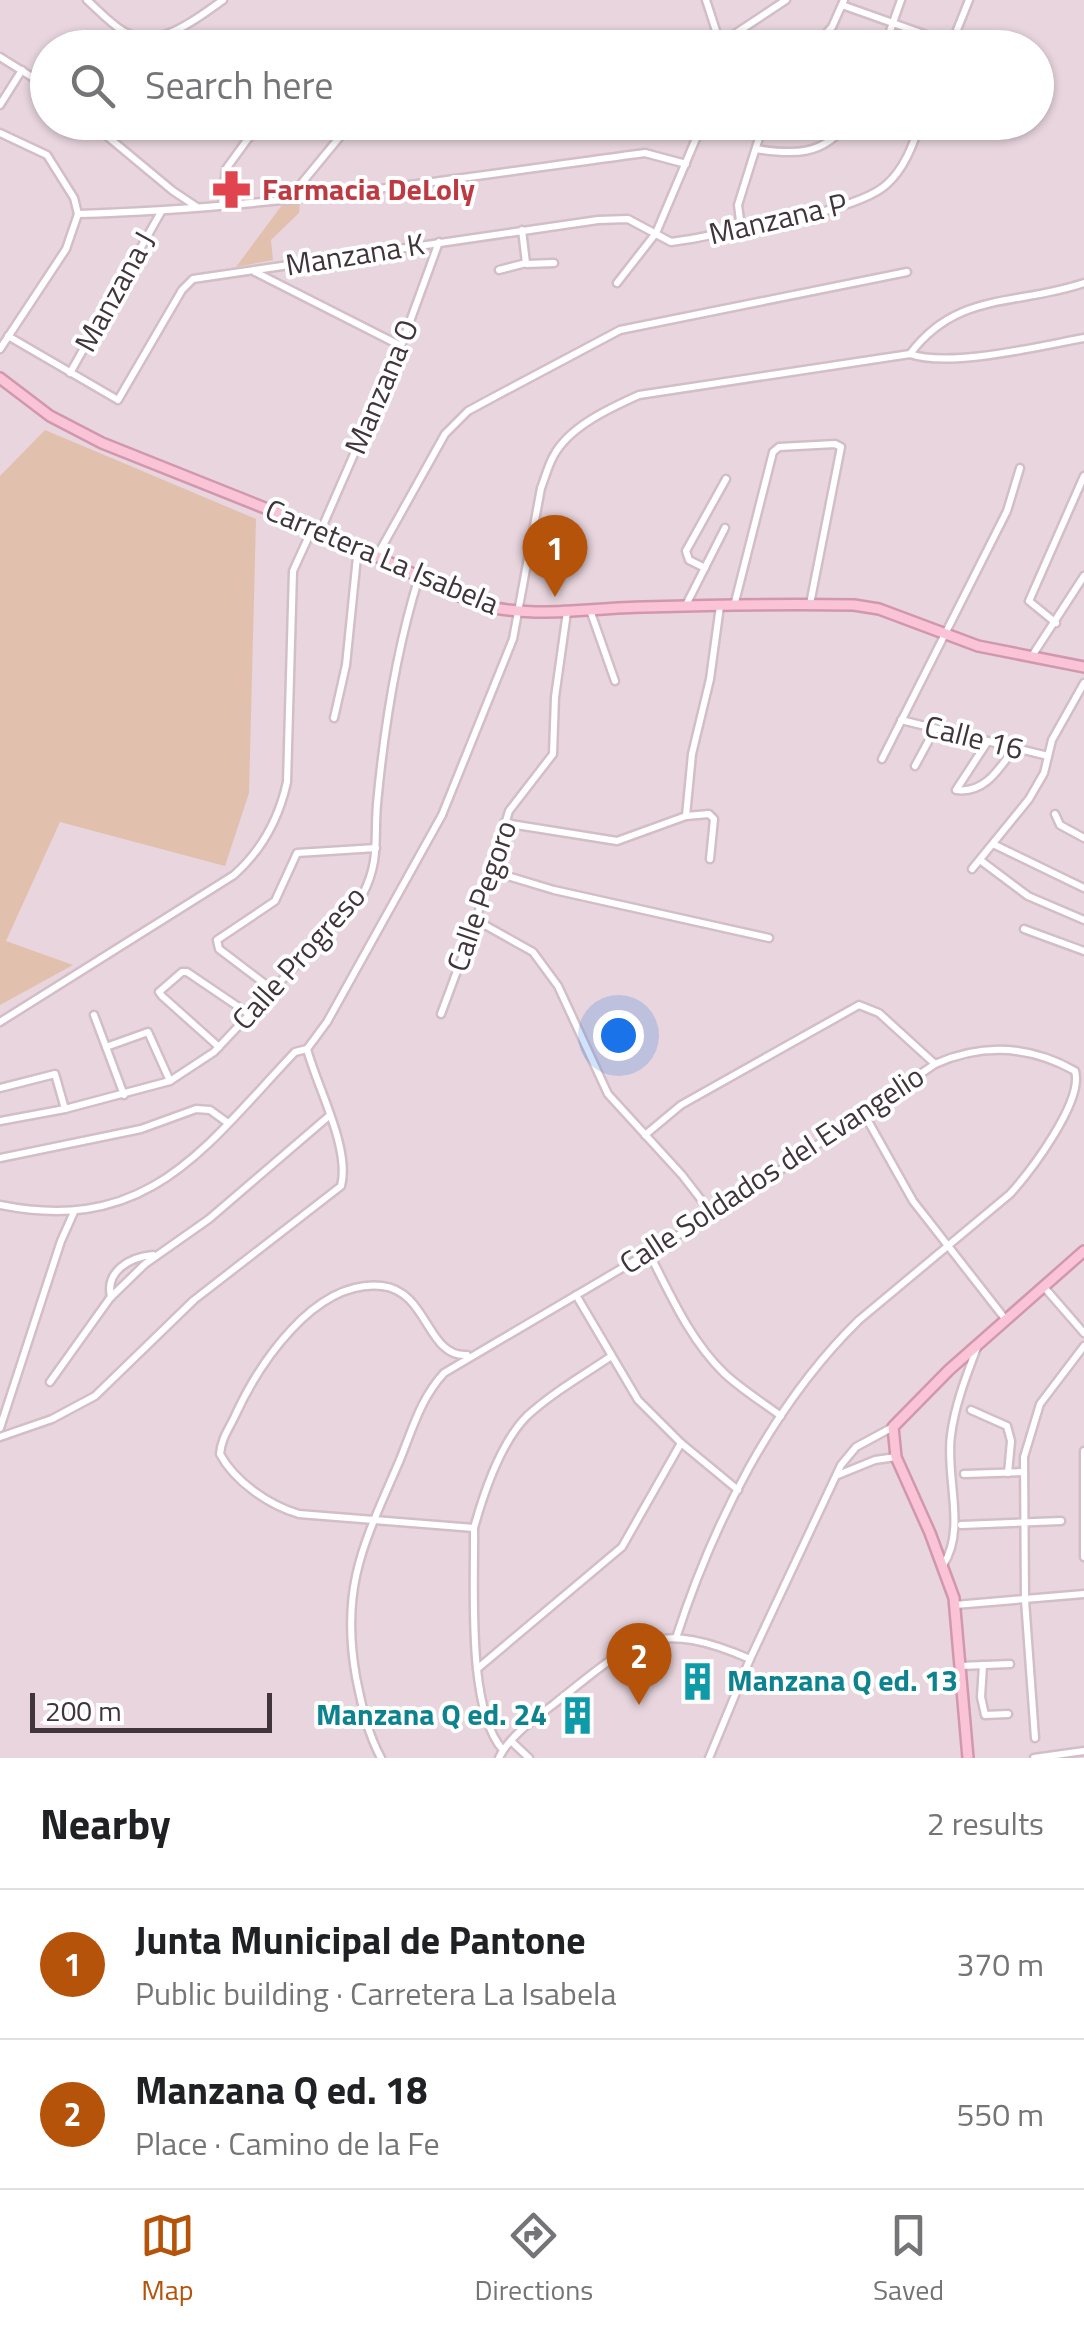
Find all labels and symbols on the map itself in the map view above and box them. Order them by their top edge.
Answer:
place label: Farmacia DeLoly [262,166,475,212]
pharmacy icon: Farmacia DeLoly [211,169,253,211]
street label: Manzana P [704,180,851,256]
street label: Manzana K [282,220,428,288]
street label: Manzana J [62,223,166,360]
street label: Manzana O [332,312,430,461]
street label: Carretera La Isabela [258,486,506,626]
pin: 1 [522,514,588,597]
street label: Calle 16 [920,703,1029,772]
street label: Calle Pegoro [434,814,528,977]
street label: Calle Progreso [221,875,376,1040]
your location [593,1010,644,1061]
street label: Calle Soldados del Evangelio [610,1053,933,1285]
pin: 2 [606,1622,672,1705]
place label: Manzana Q ed. 13 [727,1657,958,1703]
building icon: Manzana Q ed. 13 [676,1660,718,1702]
scale bar [30,1688,272,1732]
place label: Manzana Q ed. 24 [316,1691,547,1737]
building icon: Manzana Q ed. 24 [556,1694,598,1736]

